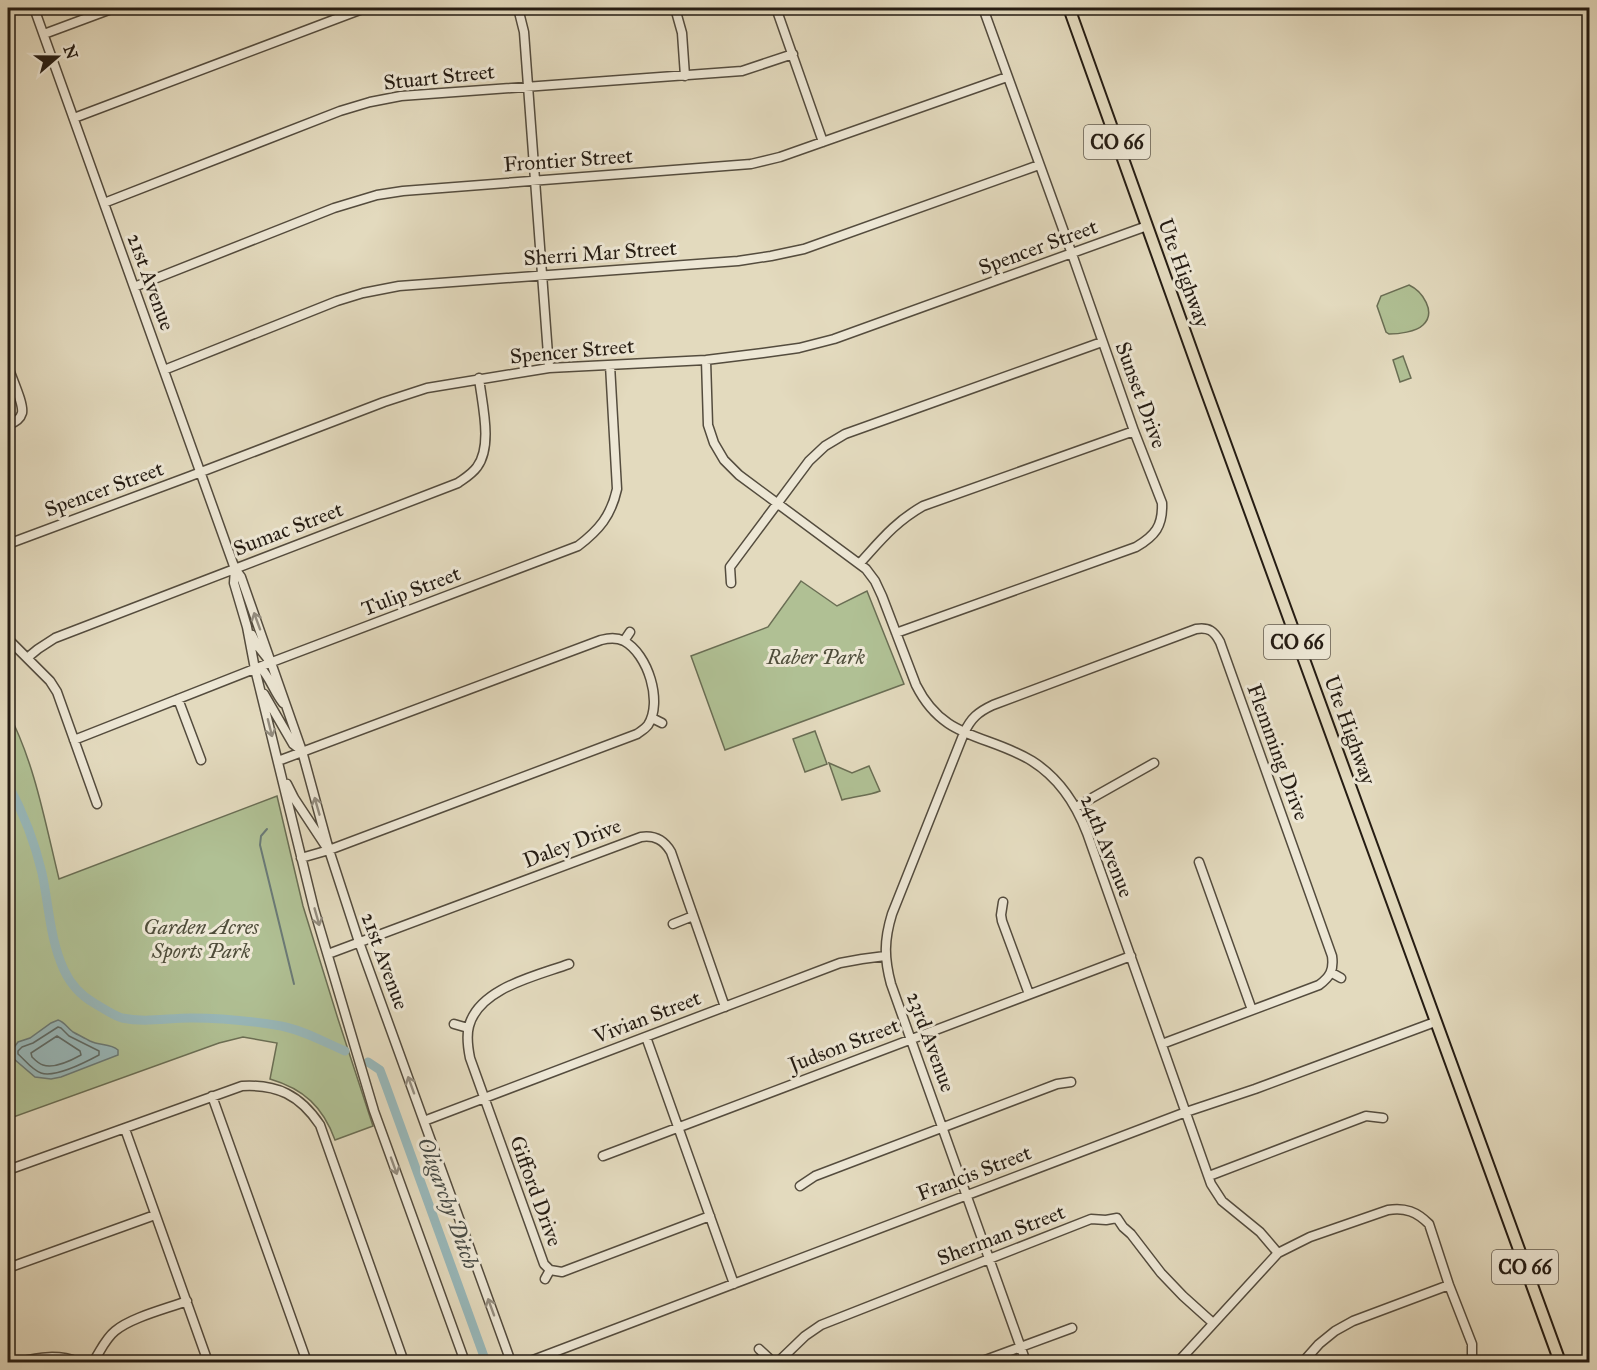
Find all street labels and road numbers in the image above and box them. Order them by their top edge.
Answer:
street label: Stuart Street [382,58,496,96]
road number: CO 66 [1084,125,1150,159]
street label: Frontier Street [503,142,634,177]
street label: Spencer Street [975,213,1102,281]
street label: Ute Highway [1152,215,1216,332]
street label: 21st Avenue [121,230,181,334]
street label: Sherri Mar Street [522,235,678,271]
street label: Spencer Street [509,333,636,369]
street label: Sunset Drive [1110,338,1172,452]
street label: Spencer Street [41,455,168,523]
street label: Sumac Street [229,496,347,562]
street label: Tulip Street [358,560,465,622]
road number: CO 66 [1264,625,1330,659]
street label: Ute Highway [1318,672,1382,789]
street label: Flemming Drive [1241,680,1315,824]
street label: 24th Avenue [1075,791,1140,902]
street label: Daley Drive [519,812,625,874]
street label: 21st Avenue [355,909,415,1013]
street label: Vivian Street [589,984,705,1050]
street label: 23rd Avenue [901,988,961,1096]
street label: Judson Street [783,1012,903,1079]
street label: Gifford Drive [504,1132,568,1250]
street label: Francis Street [913,1139,1035,1207]
street label: Sherman Street [933,1198,1069,1271]
road number: CO 66 [1492,1250,1558,1284]

